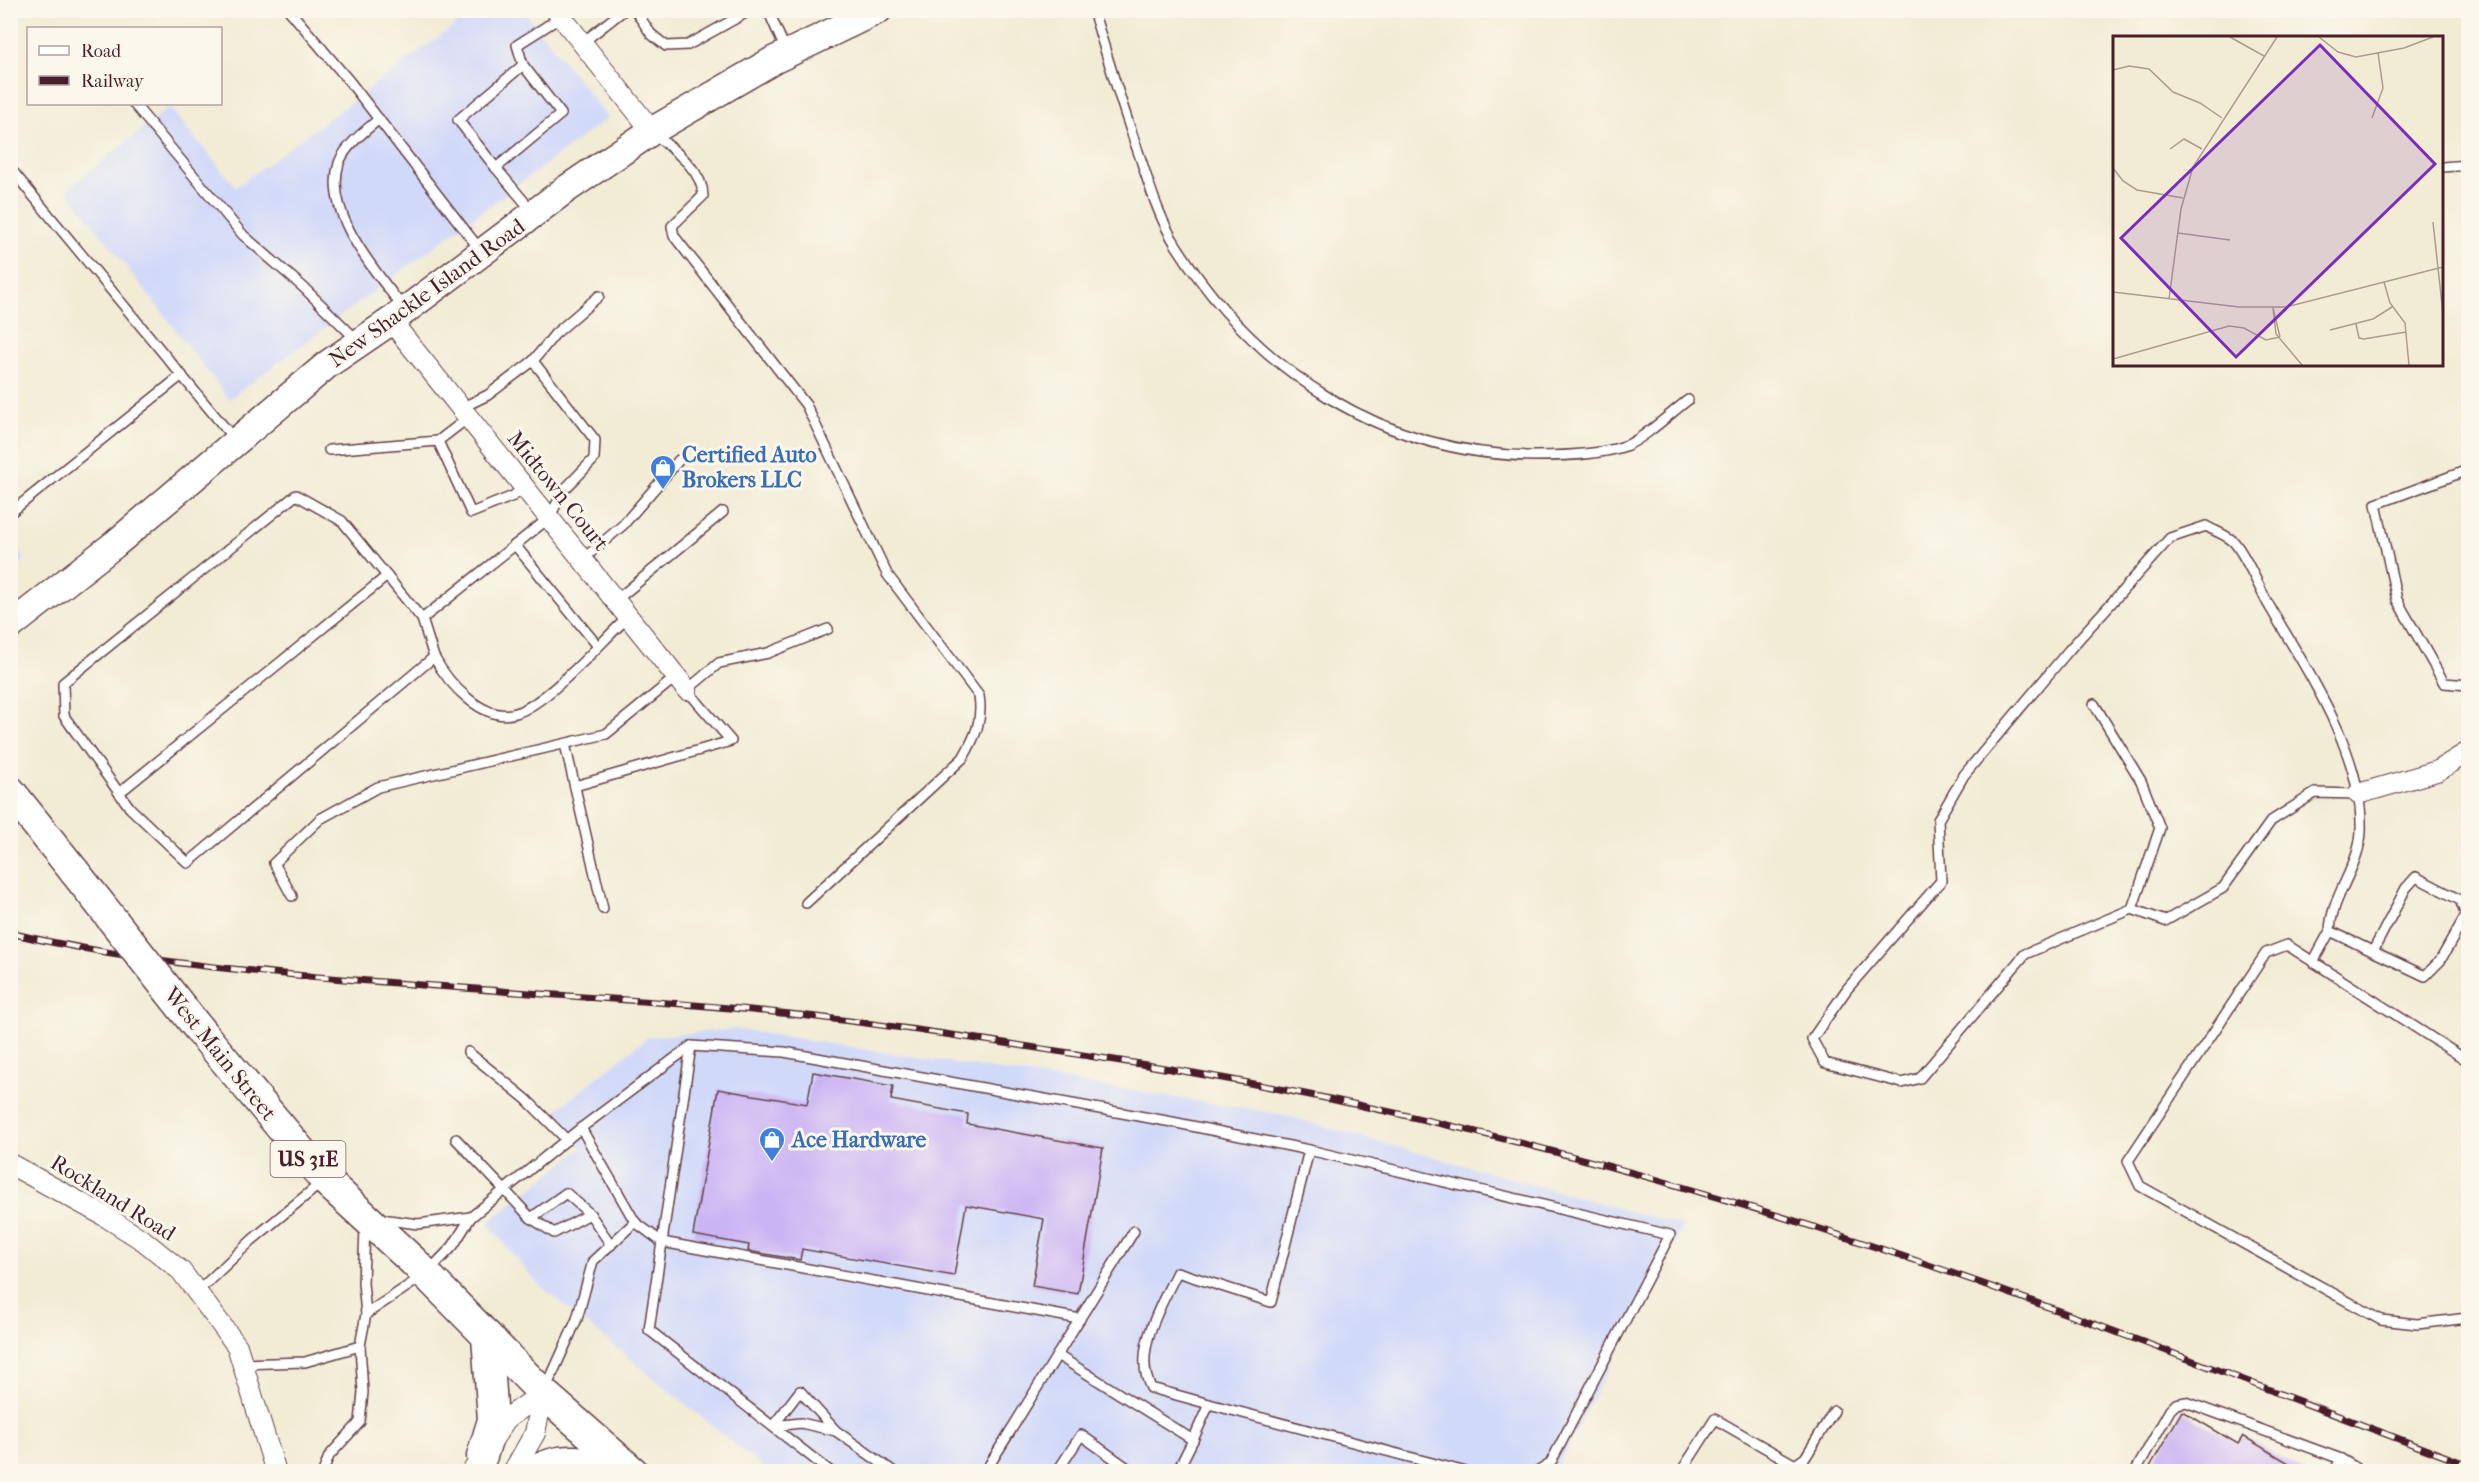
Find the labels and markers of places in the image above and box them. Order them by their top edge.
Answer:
place label: Certified Auto Brokers LLC [682,442,817,493]
shop icon: Certified Auto Brokers LLC [648,453,678,491]
shop icon: Ace Hardware [757,1125,787,1163]
place label: Ace Hardware [790,1127,927,1153]

